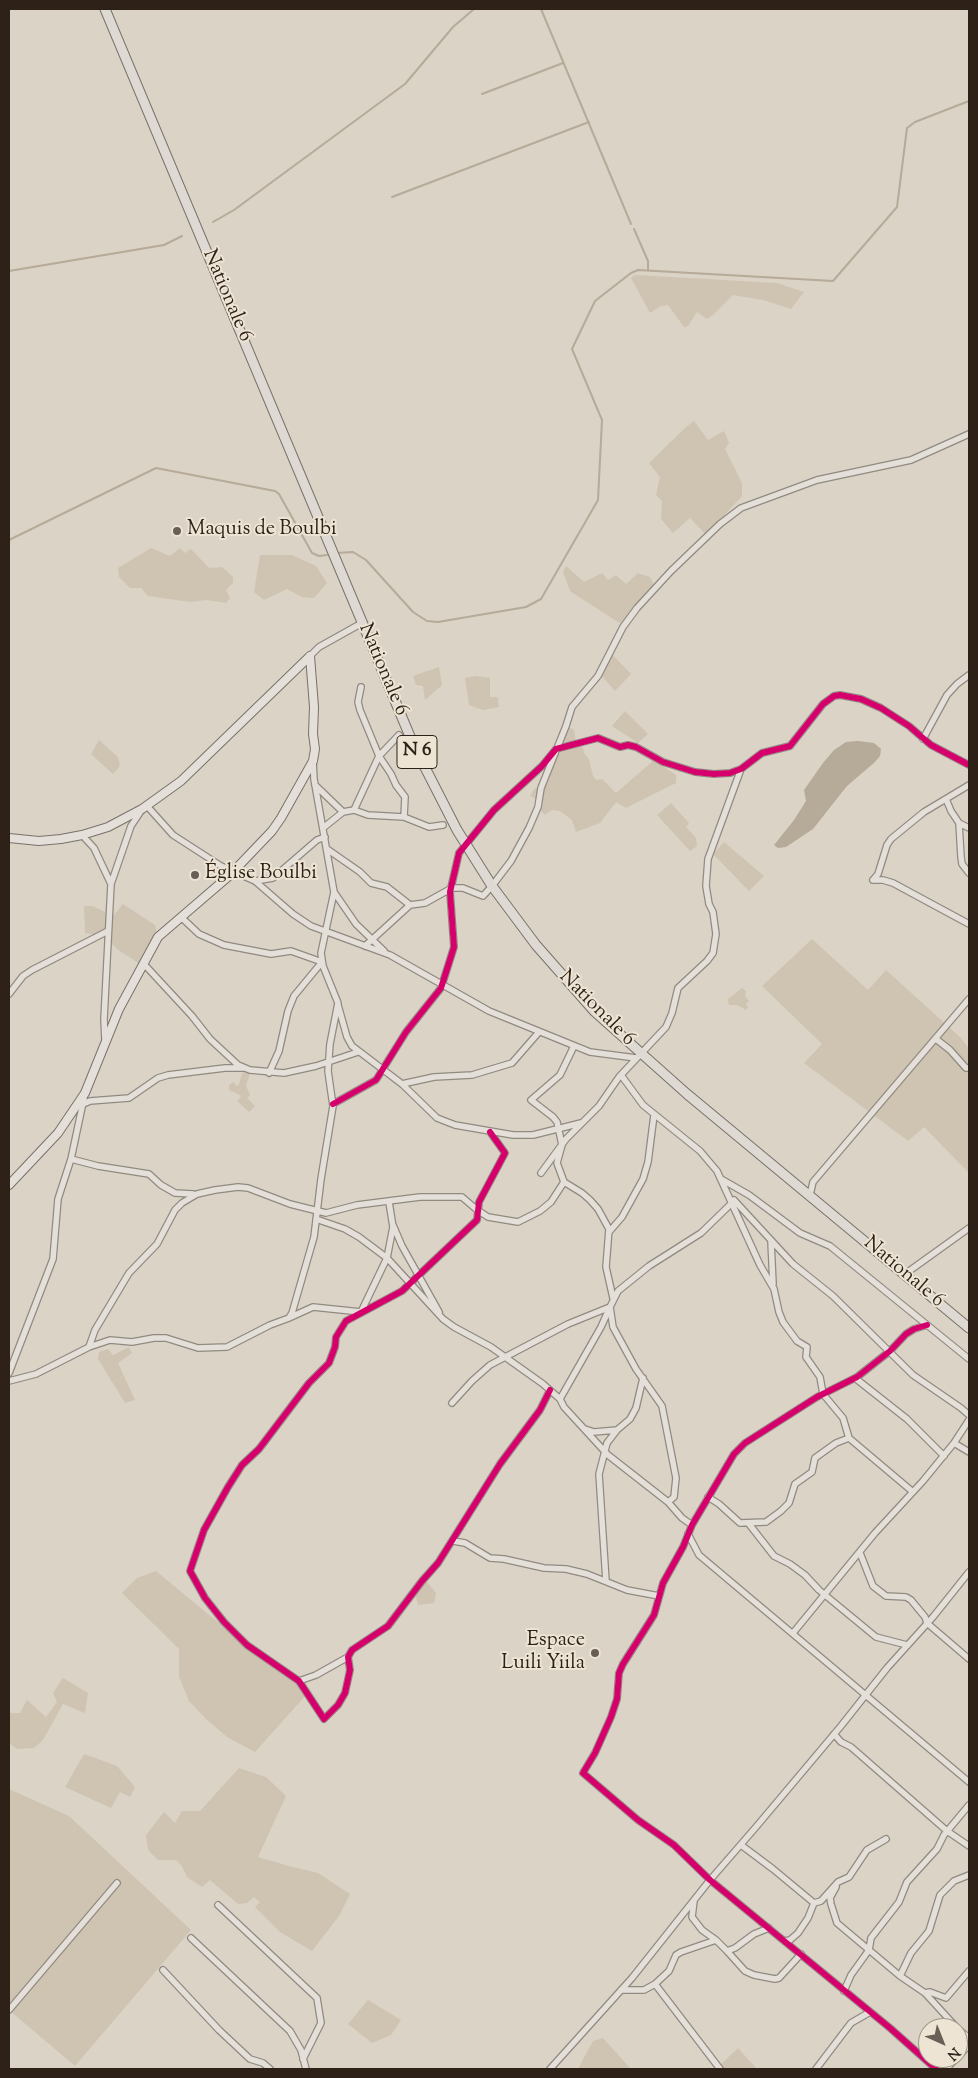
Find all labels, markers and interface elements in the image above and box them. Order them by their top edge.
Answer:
street label: Nationale 6 [196,246,256,346]
place label: Maquis de Boulbi [187,519,337,543]
marker: Maquis de Boulbi [171,525,183,537]
street label: Nationale 6 [352,620,412,720]
road number: N 6 [397,736,437,769]
place label: Église Boulbi [205,863,317,887]
marker: Église Boulbi [189,869,201,881]
street label: Nationale 6 [553,966,639,1052]
street label: Nationale 6 [858,1232,948,1314]
place label: Espace Luili Yiila [501,1630,585,1677]
marker: Espace Luili Yiila [589,1647,601,1659]
north arrow [918,2018,968,2068]
text: N [942,2042,964,2064]

